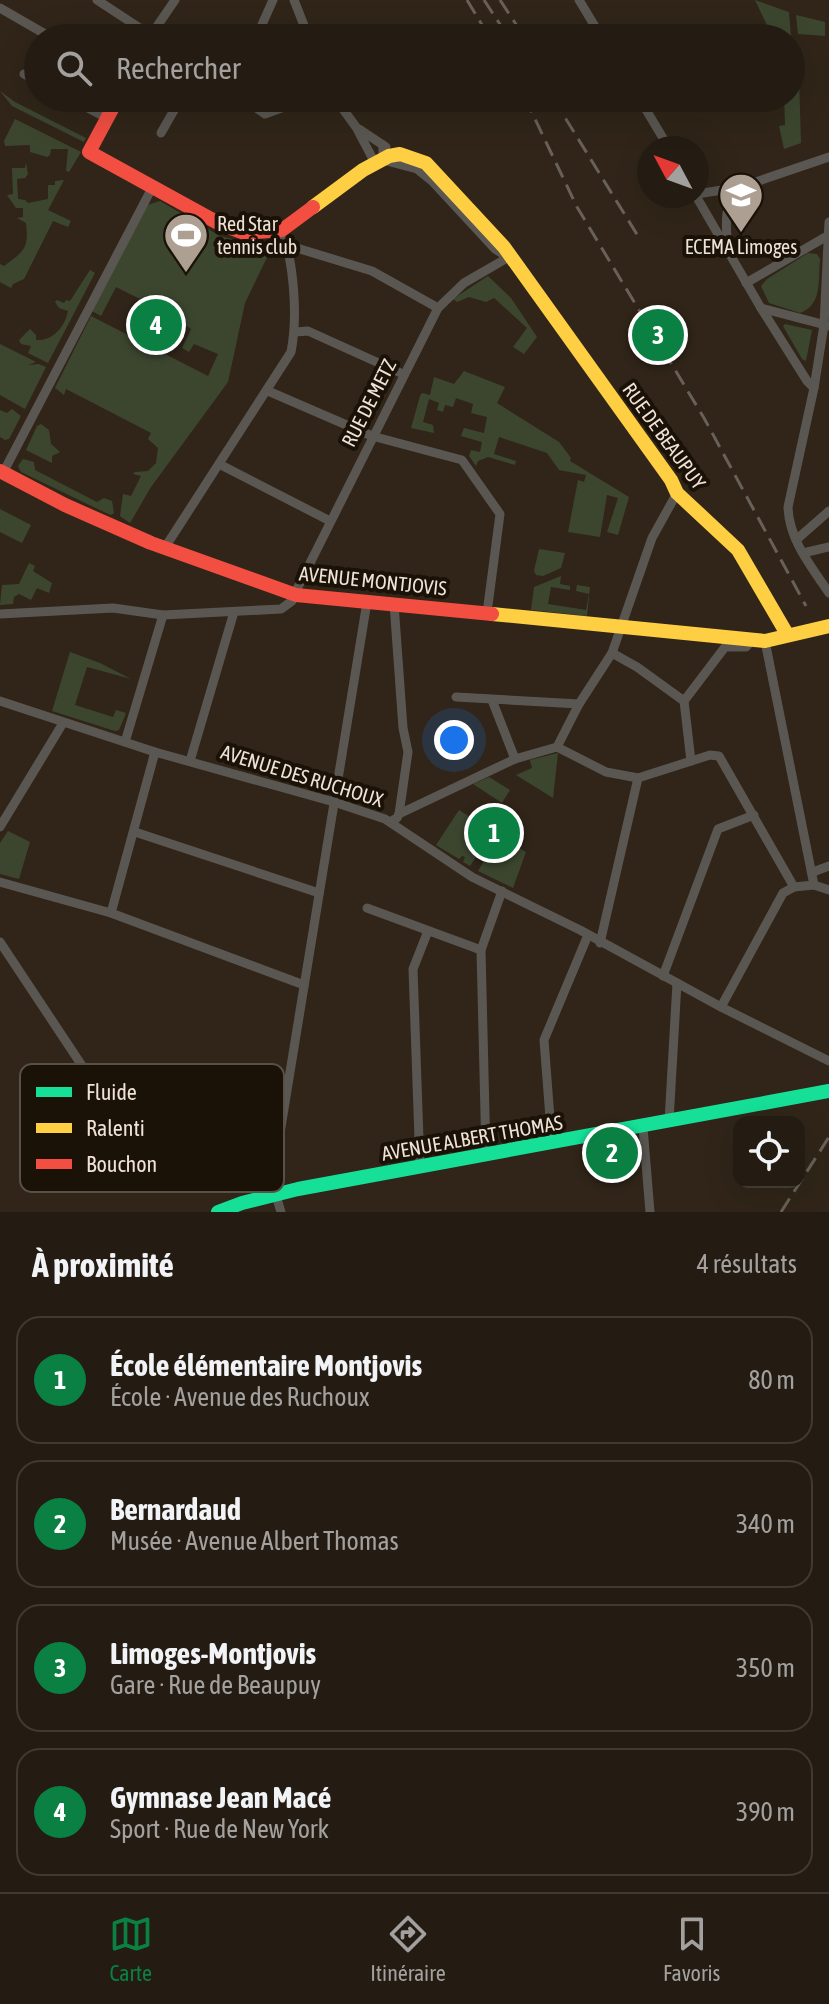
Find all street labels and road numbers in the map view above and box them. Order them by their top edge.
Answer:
street label: RUE DE METZ [337,355,400,450]
street label: RUE DE BEAUPUY [618,378,711,493]
street label: AVENUE MONTJOVIS [298,561,448,600]
street label: AVENUE DES RUCHOUX [218,740,386,811]
street label: AVENUE ALBERT THOMAS [380,1110,564,1165]

